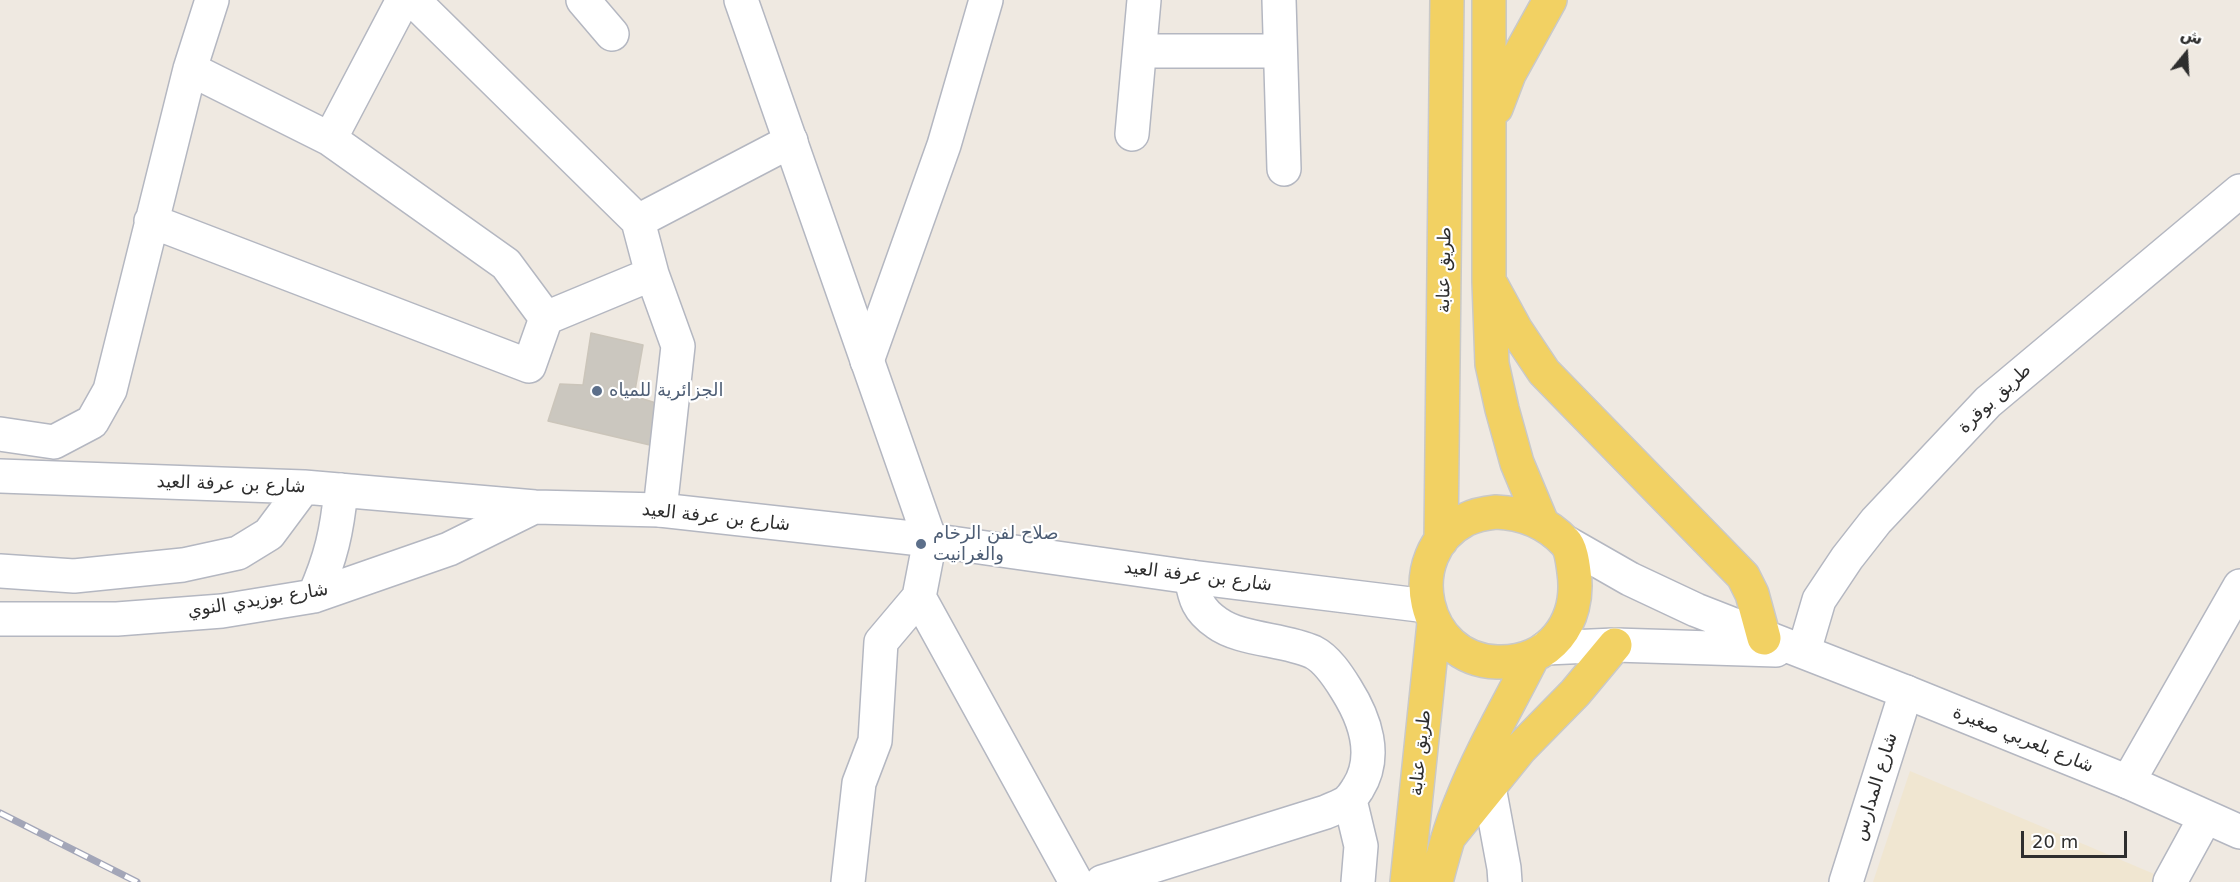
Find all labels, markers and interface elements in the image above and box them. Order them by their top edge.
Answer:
north arrow [2156,24,2216,84]
text: ش [2178,24,2205,49]
street label: طريق عنابة [1433,227,1457,313]
street label: طريق بوقرة [1954,360,2036,438]
place label: الجزائرية للمياه [609,380,724,402]
marker: الجزائرية للمياه [590,384,604,398]
street label: شارع بن عرفة العيد [156,472,306,498]
street label: شارع بن عرفة العيد [641,499,791,537]
place label: صلاح لفن الرخام والغرانيت [933,523,1059,566]
marker: صلاح لفن الرخام والغرانيت [914,537,928,551]
street label: شارع بن عرفة العيد [1123,557,1273,597]
street label: شارع بوزيدي النوي [186,579,330,623]
street label: شارع بلعربي صغيرة [1950,702,2096,778]
street label: طريق عنابة [1406,709,1436,797]
street label: شارع المدارس [1849,730,1903,844]
scale bar [2024,819,2130,857]
text: 20 m [2032,831,2078,852]

